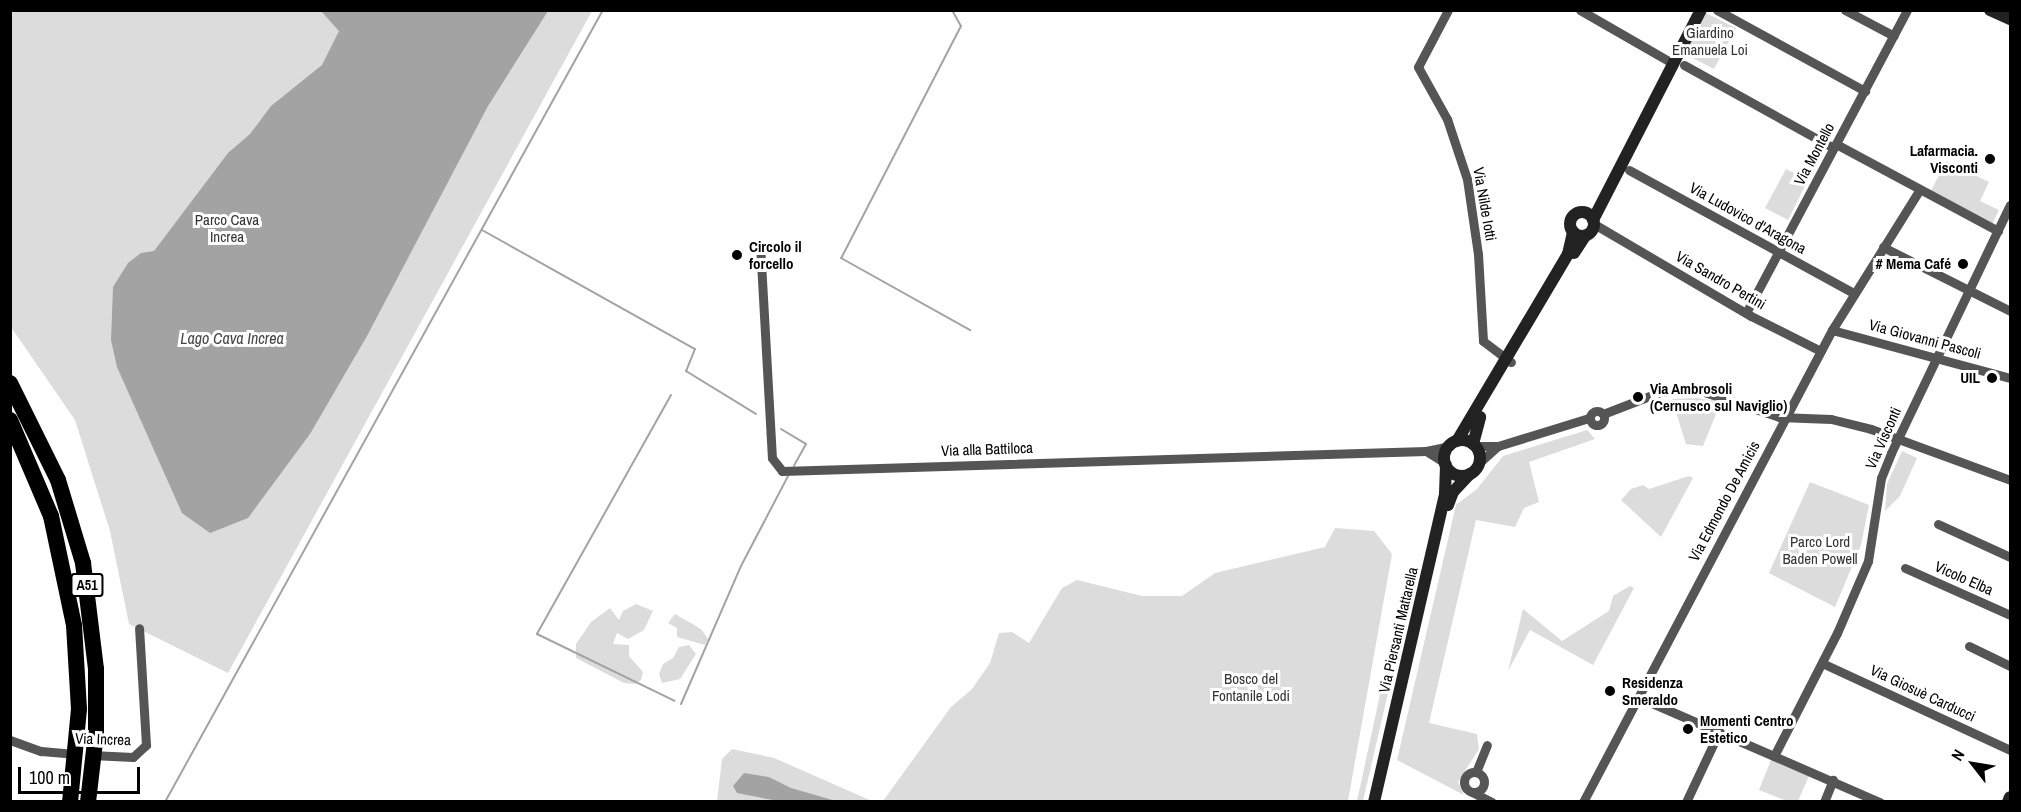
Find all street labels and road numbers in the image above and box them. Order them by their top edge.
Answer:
street label: Via Montello [1790,120,1838,188]
street label: Via Nilde Iotti [1470,166,1500,242]
street label: Via Ludovico d'Aragona [1686,178,1810,258]
street label: Via Sandro Pertini [1673,247,1769,313]
street label: Via Giovanni Pascoli [1867,315,1983,363]
street label: Via Visconti [1861,404,1905,472]
street label: Via Edmondo De Amicis [1684,437,1764,565]
street label: Via alla Battiloca [941,438,1033,460]
street label: Vicolo Elba [1932,557,1996,599]
street label: Via Piersanti Mattarella [1375,565,1421,695]
road number: A51 [69,574,105,596]
street label: Via Giosuè Carducci [1868,661,1978,725]
street label: Via Increa [75,729,131,749]

